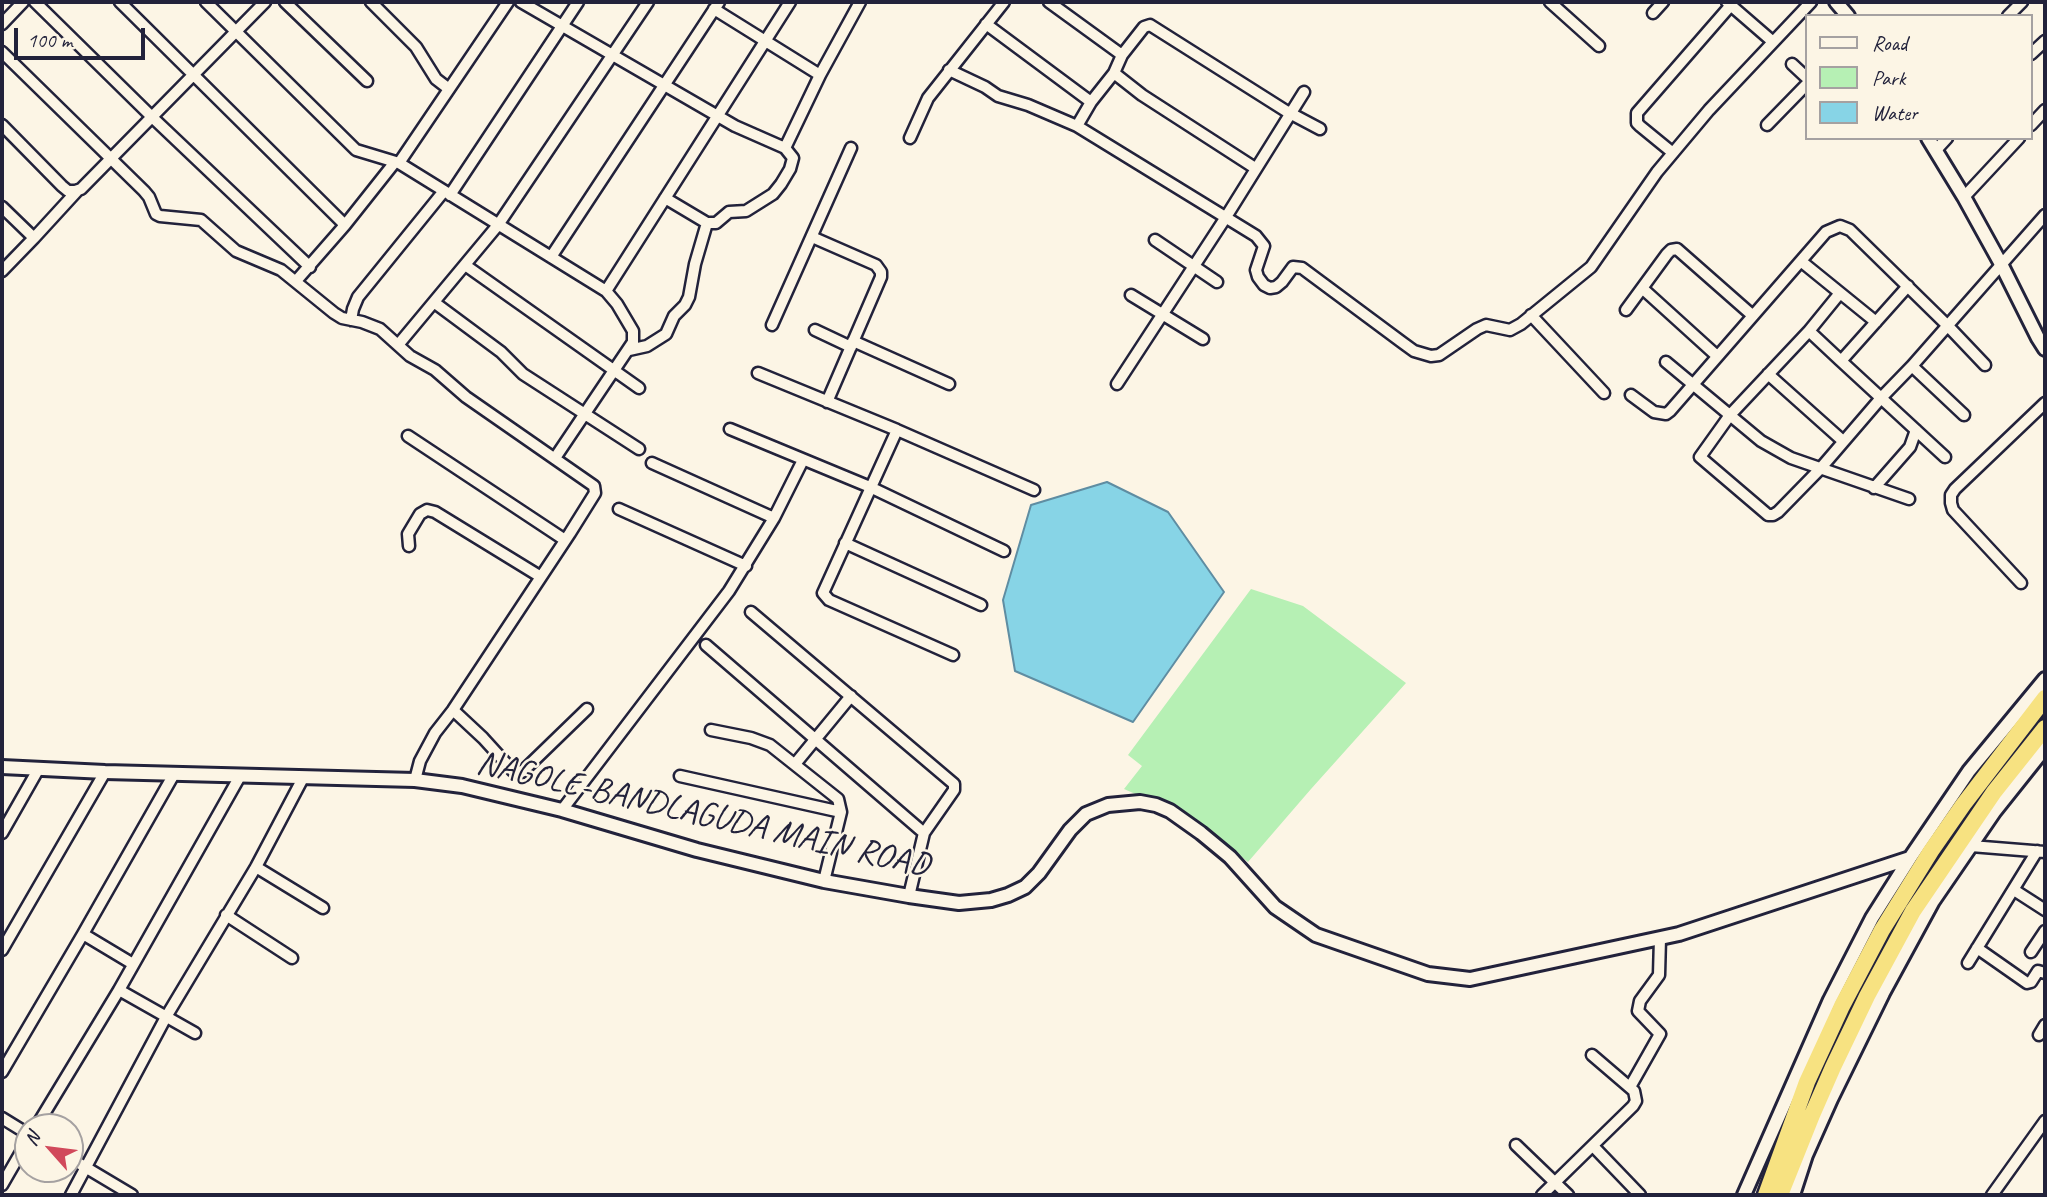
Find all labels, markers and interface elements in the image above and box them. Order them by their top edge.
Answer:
scale bar [18,14,149,58]
legend [1806,14,2033,140]
text: 100 m [27,27,72,53]
text: Road [1872,30,1907,56]
text: Park [1872,65,1905,91]
text: Water [1872,100,1918,126]
street label: NAGOLE-BANDLAGUDA MAIN ROAD [473,742,933,888]
north arrow [14,1113,84,1183]
text: N [19,1128,46,1150]

